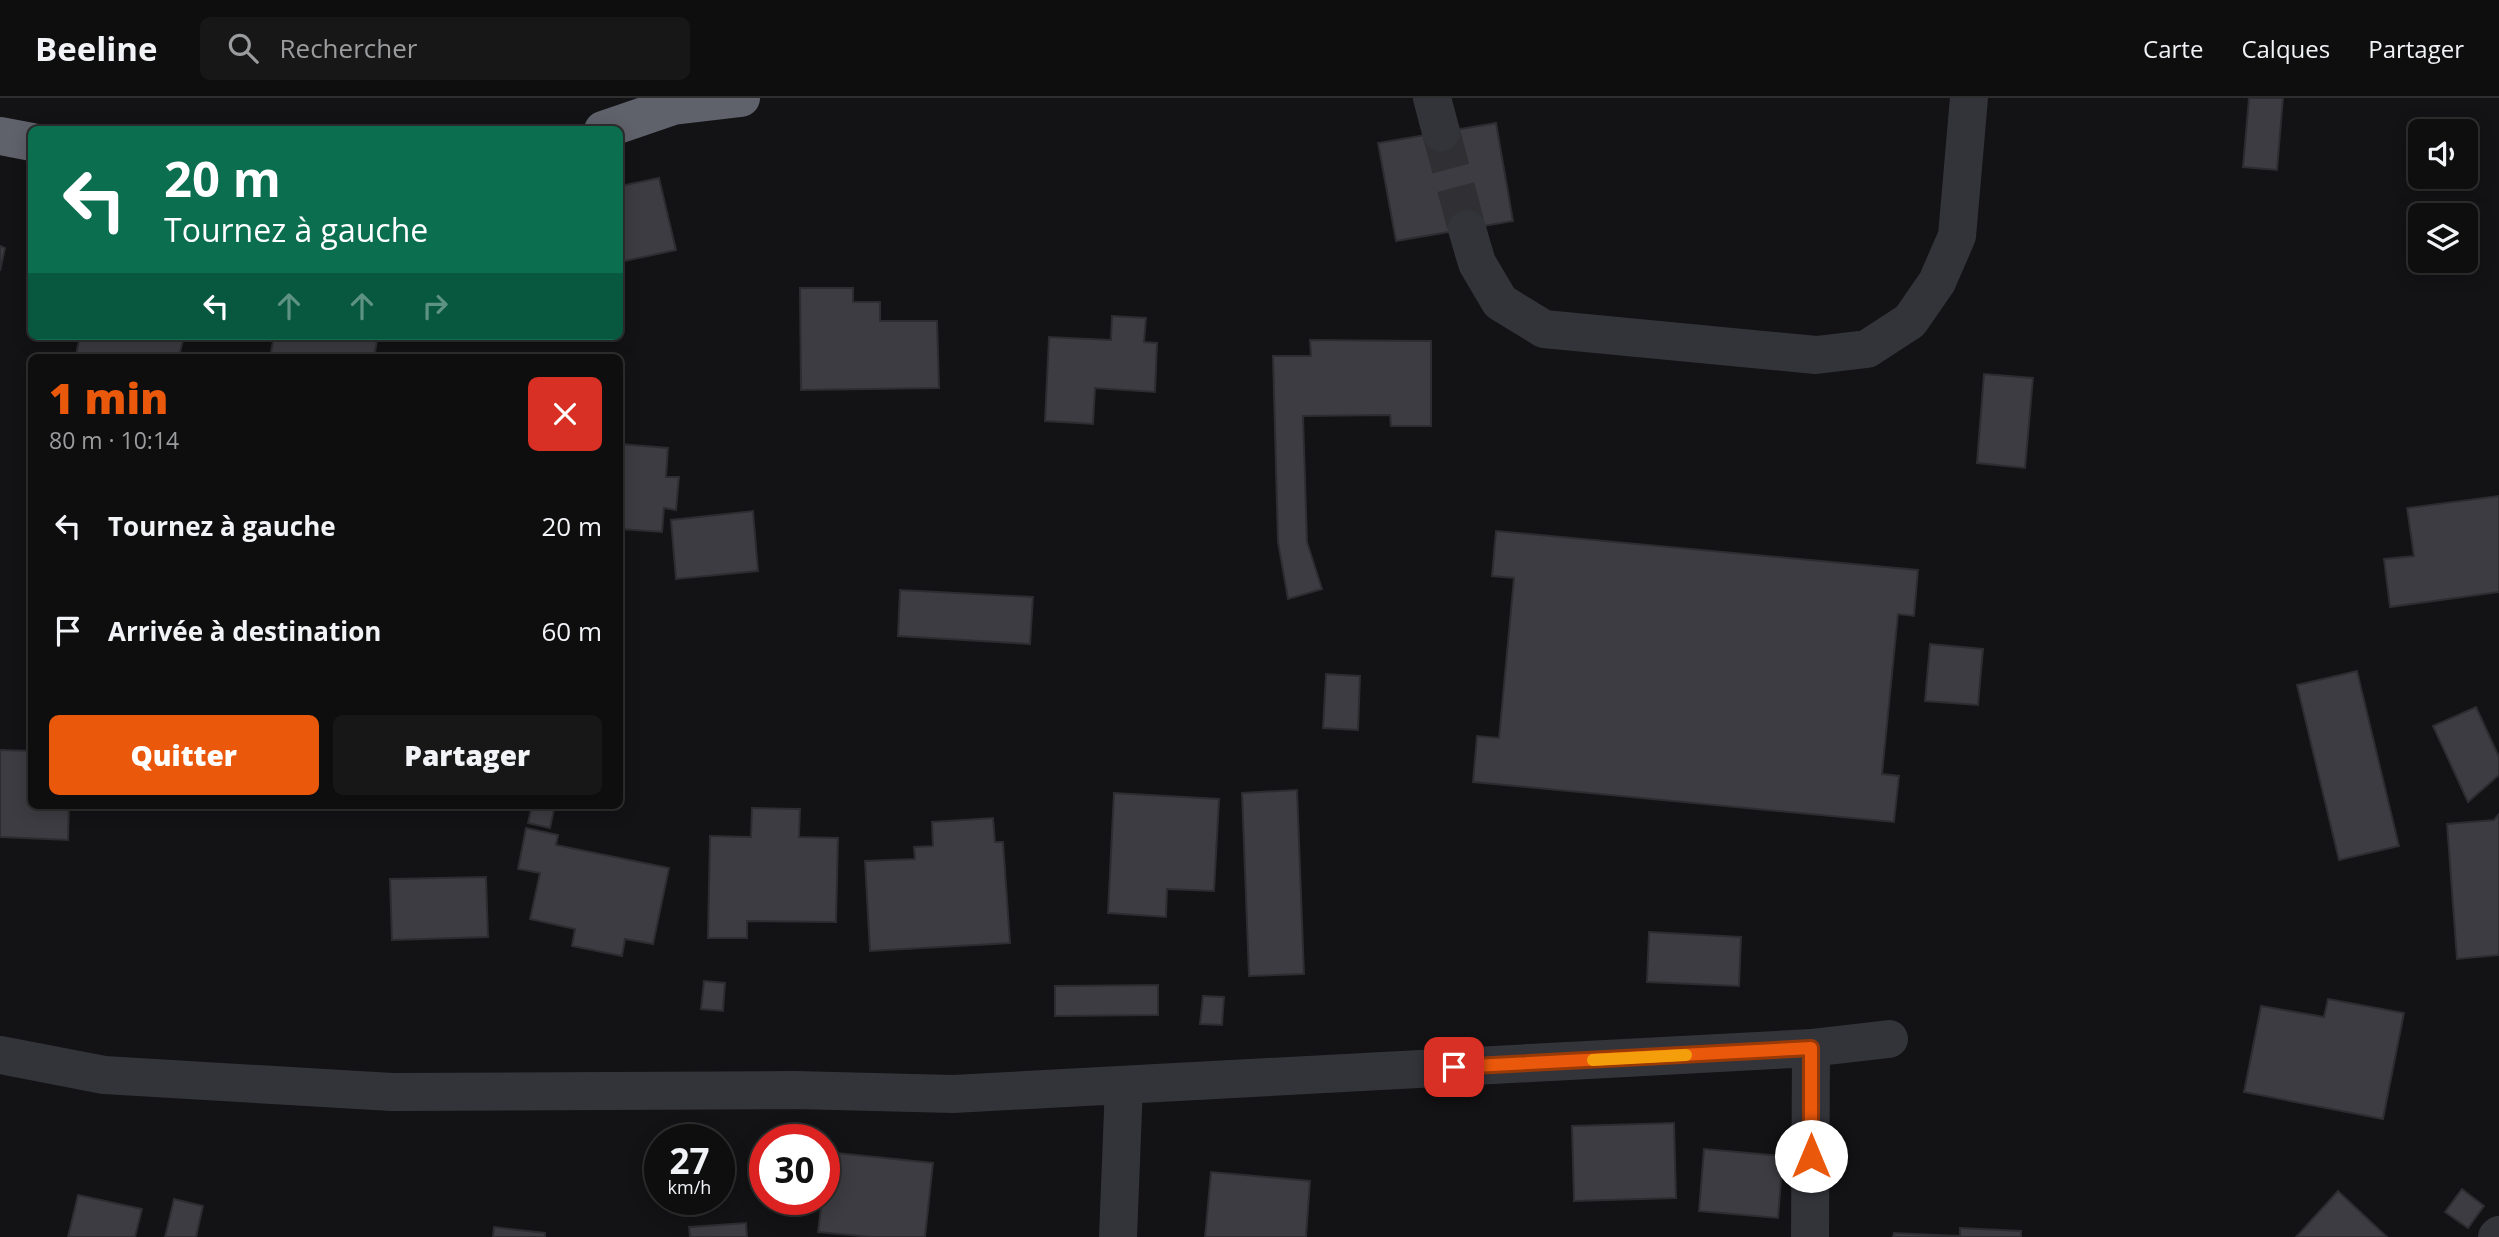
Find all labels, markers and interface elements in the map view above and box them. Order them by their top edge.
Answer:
search box [200,17,690,80]
text: Beeline [35,26,158,71]
icon: search [224,29,262,67]
text: Rechercher [280,30,417,66]
text: Carte [2143,32,2203,65]
text: Calques [2241,32,2330,65]
text: Partager [2368,32,2464,65]
map controls [2408,119,2478,273]
button: sound [2408,119,2478,189]
text: 20 m [164,145,281,211]
icon: left [49,154,140,245]
button: layers [2408,203,2478,273]
text: Tournez à gauche [164,208,428,251]
icon: left [197,287,235,325]
icon: ahead [270,287,308,325]
icon: ahead [343,287,381,325]
icon: right [416,287,454,325]
text: 1 min [49,369,168,426]
button: close [528,377,602,451]
text: 80 m · 10:14 [49,424,179,456]
icon: left [49,507,87,545]
text: Tournez à gauche [108,508,336,544]
text: 20 m [541,508,602,544]
icon: arrive [49,612,87,650]
text: Arrivée à destination [108,613,381,649]
text: 60 m [541,613,602,649]
button: Quitter [49,715,319,795]
button: Partager [333,715,602,795]
pin [1424,1037,1484,1097]
icon: arrive [1435,1048,1473,1086]
position arrow [1774,1119,1848,1193]
speed limit sign: 30 [749,1124,840,1215]
text: 27 [669,1137,710,1184]
text: km/h [668,1175,711,1199]

